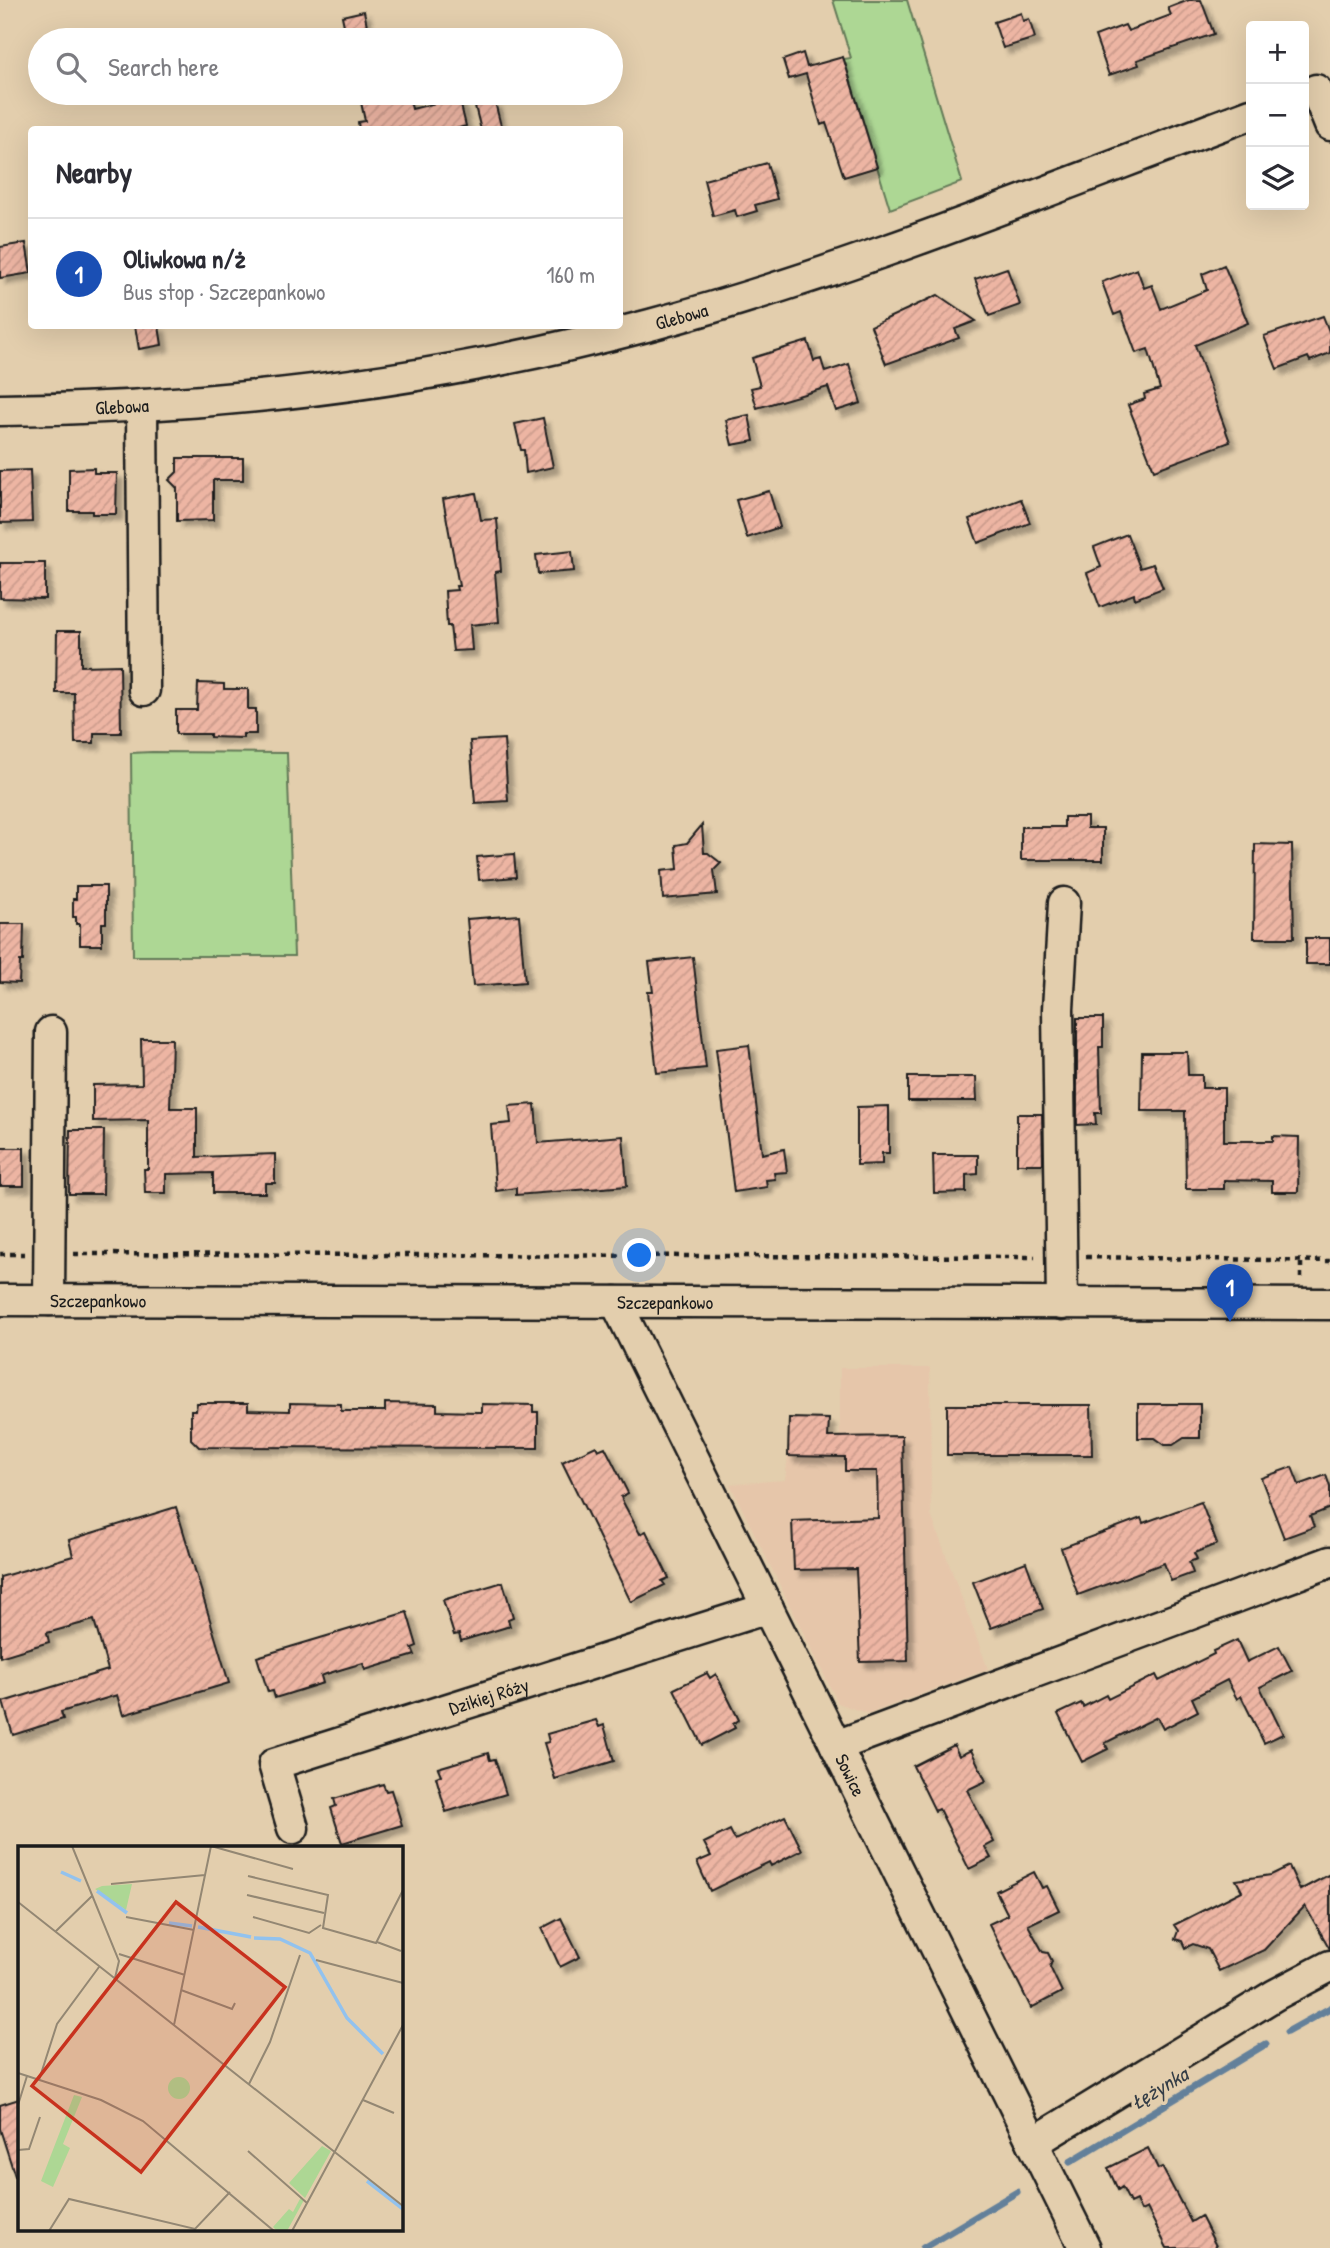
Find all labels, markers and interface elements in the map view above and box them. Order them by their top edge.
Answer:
map controls [1246,21,1309,210]
button: + [1246,21,1309,84]
search box [28,28,623,105]
icon: search [52,48,90,86]
text: Search here [108,49,219,84]
button: − [1246,84,1309,147]
button: layers [1246,147,1309,210]
text: Nearby [56,152,132,192]
text: Oliwkowa n/ż [123,241,246,276]
text: 1 [75,259,83,290]
text: 160 m [546,259,595,290]
text: Bus stop · Szczepankowo [123,276,325,307]
street label: Glebowa [652,296,711,336]
street label: Glebowa [95,392,150,421]
your location [622,1238,656,1272]
pin: 1 [1207,1264,1253,1322]
street label: Szczepankowo [50,1287,146,1313]
street label: Szczepankowo [617,1289,713,1315]
street label: Dzikiej Róży [446,1671,532,1721]
street label: Sowice [829,1749,872,1801]
inset map [18,1846,402,2230]
water label: Łężynka [1125,2058,1195,2116]

